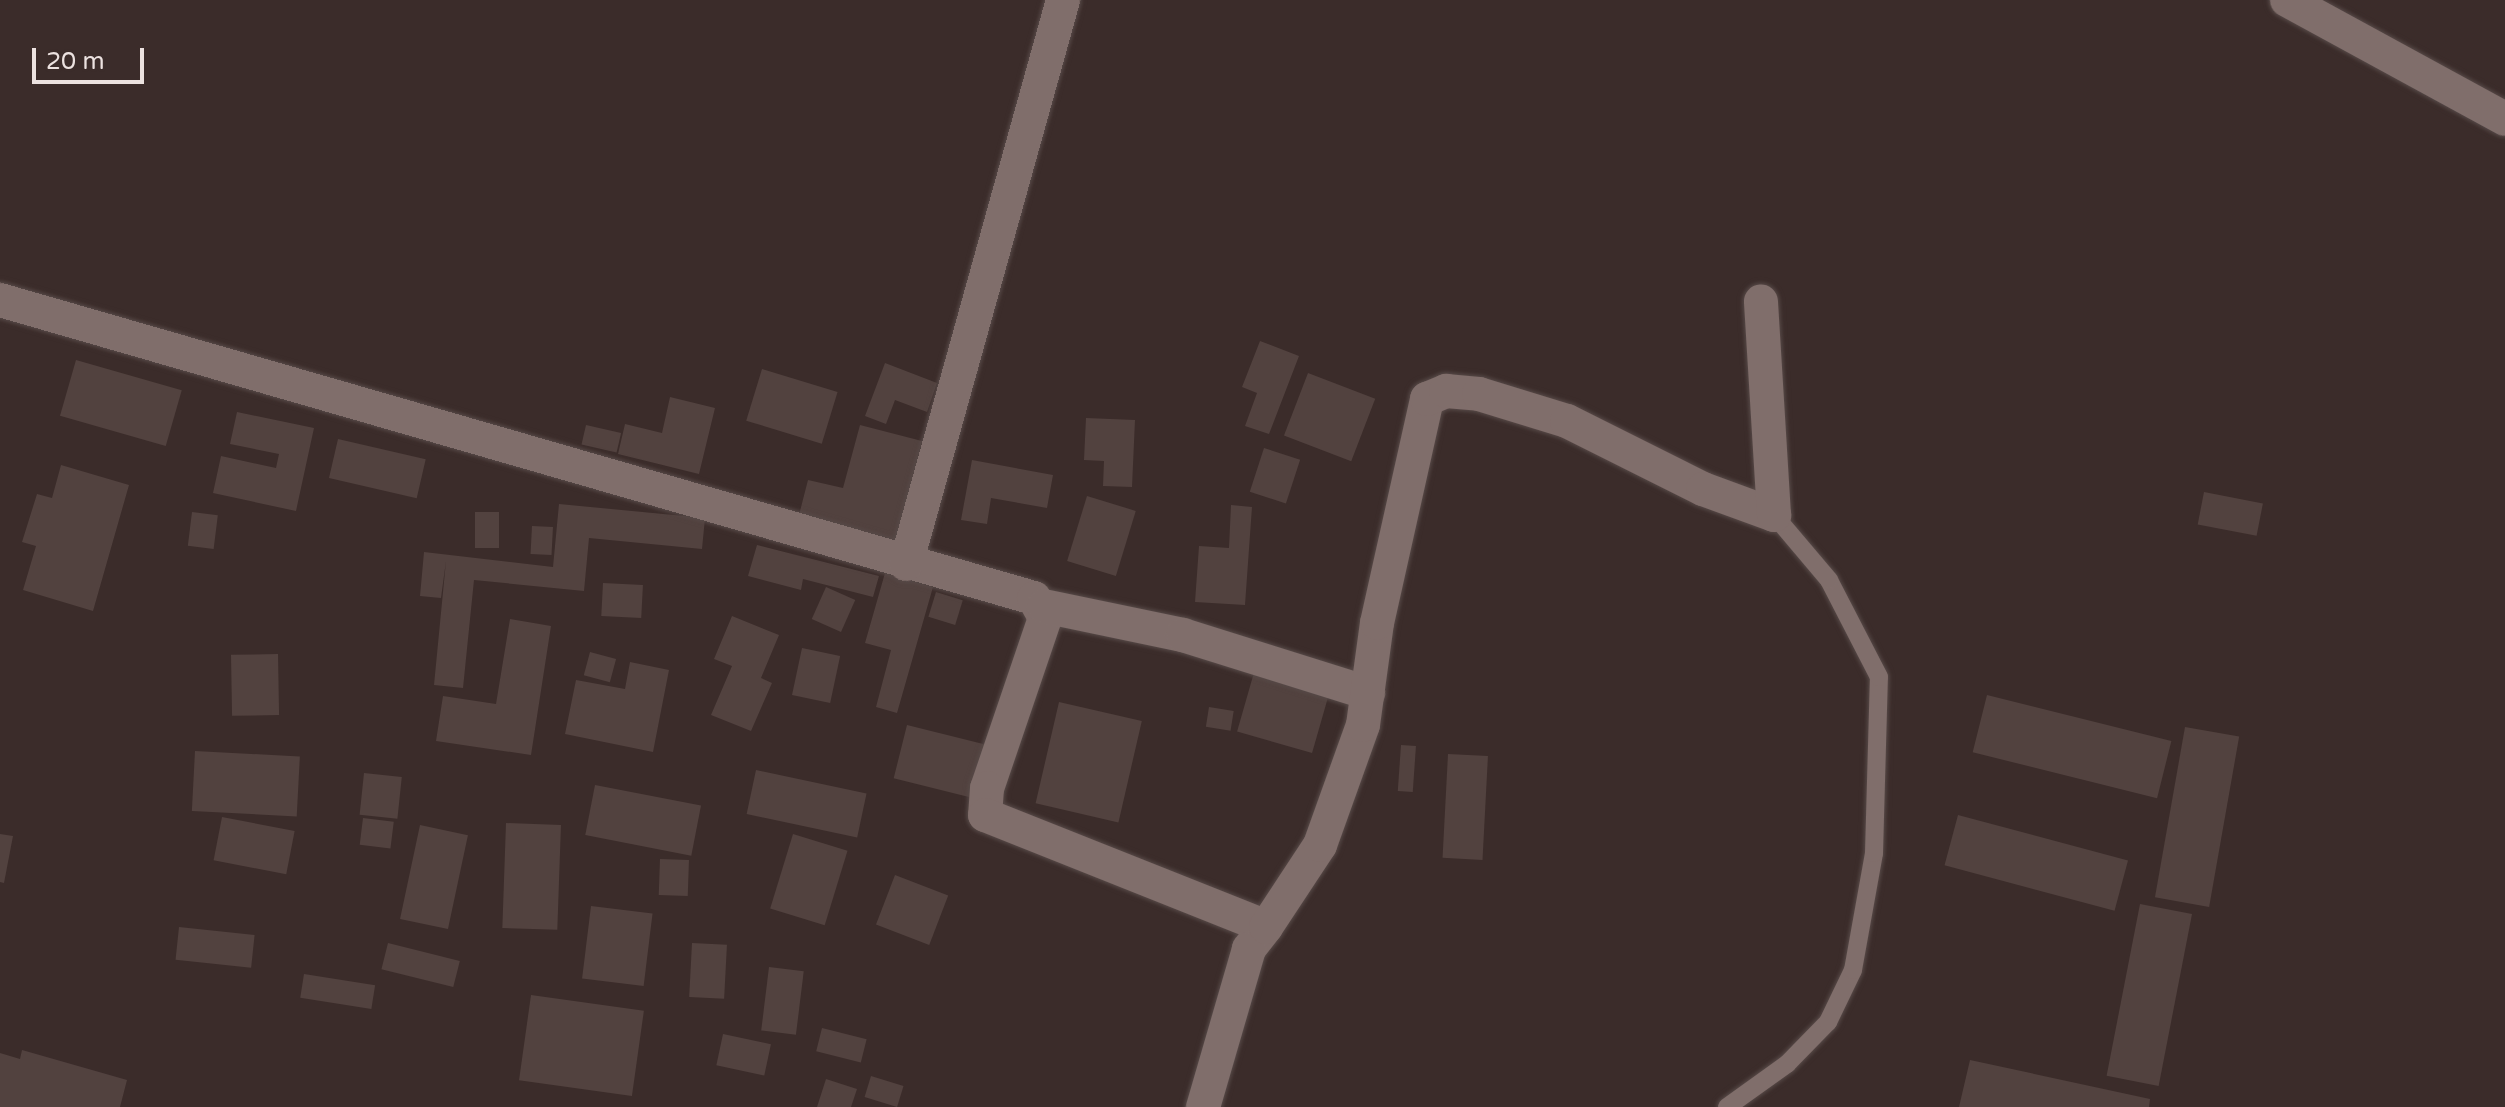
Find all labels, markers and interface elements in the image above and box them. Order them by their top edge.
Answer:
scale bar [36,32,148,82]
text: 20 m [46,47,104,76]

